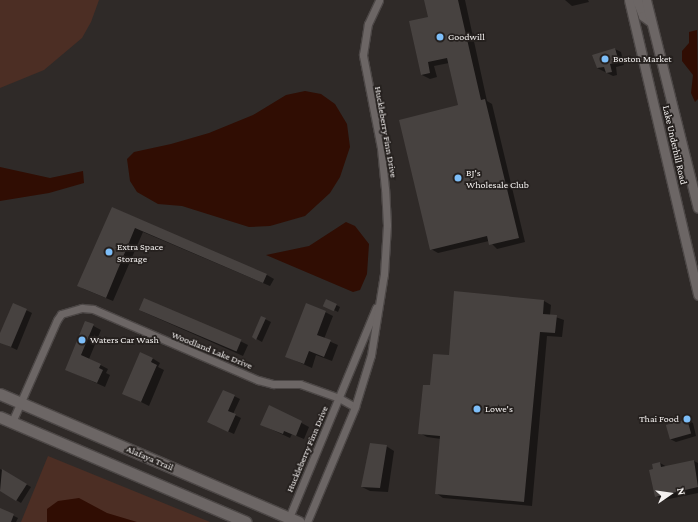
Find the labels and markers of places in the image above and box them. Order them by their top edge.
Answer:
place label: Goodwill [448,31,485,43]
marker: Goodwill [435,32,445,42]
place label: Boston Market [613,53,672,65]
marker: Boston Market [600,54,610,64]
place label: BJ's Wholesale Club [466,166,529,190]
marker: BJ's Wholesale Club [453,173,463,183]
place label: Extra Space Storage [117,240,163,264]
marker: Extra Space Storage [104,247,114,257]
place label: Waters Car Wash [90,334,159,346]
marker: Waters Car Wash [77,335,87,345]
place label: Lowe's [485,403,513,415]
marker: Lowe's [472,404,482,414]
place label: Thai Food [639,413,679,425]
marker: Thai Food [682,414,692,424]

